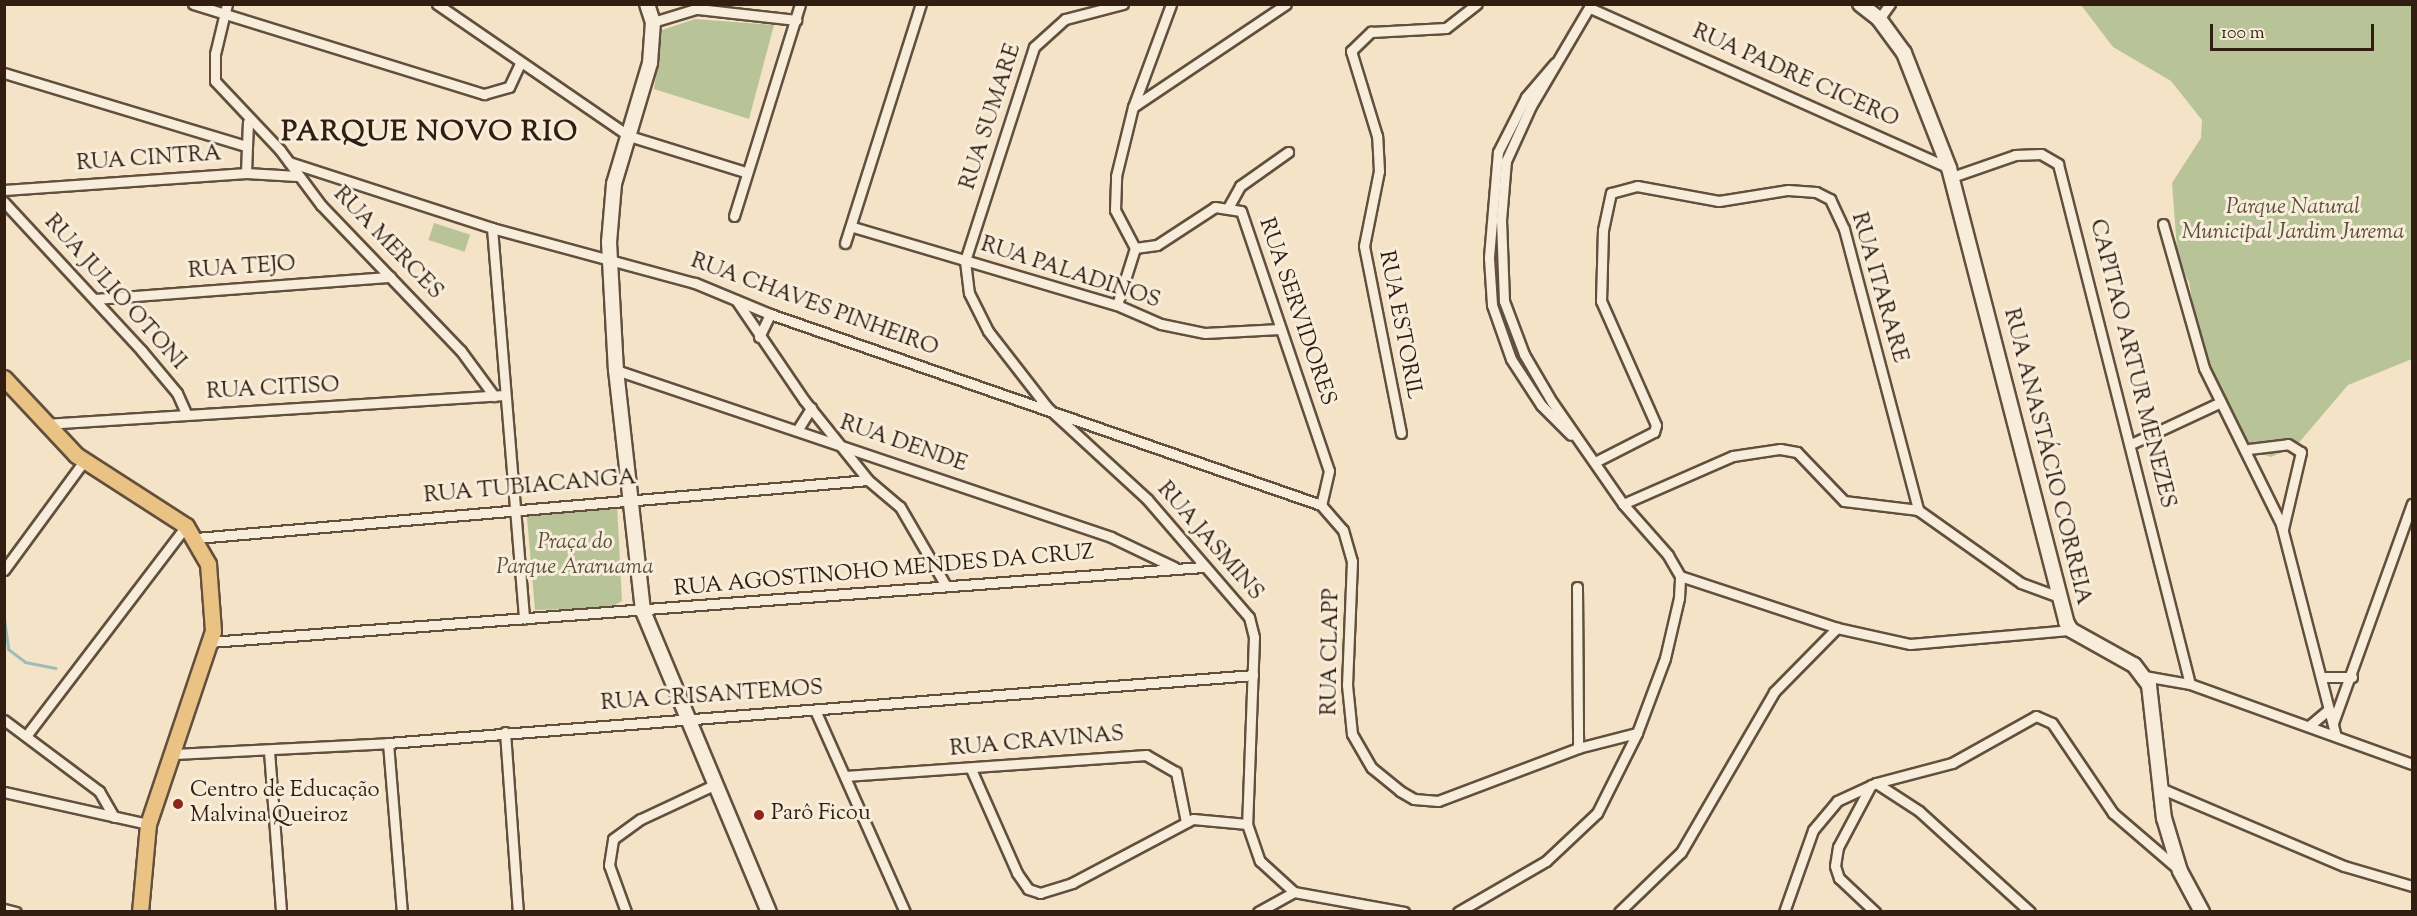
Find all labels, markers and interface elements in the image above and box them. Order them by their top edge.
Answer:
scale bar [2213,12,2376,50]
street label: RUA PADRE CICERO [1688,20,1902,134]
text: 100 m [2221,21,2265,47]
street label: RUA SUMARE [956,41,1028,193]
district label: PARQUE NOVO RIO [281,116,579,150]
street label: RUA CINTRA [76,142,222,178]
street label: RUA MERCES [327,182,447,306]
park label: Parque Natural Municipal Jardim Jurema [2181,195,2405,246]
street label: RUA JULIO OTONI [37,210,191,376]
street label: RUA ITARARE [1844,210,1912,366]
street label: RUA SERVIDORES [1252,215,1340,409]
street label: CAPITAO ARTUR MENEZES [2082,217,2180,511]
street label: RUA PALADINOS [977,233,1163,315]
street label: RUA CHAVES PINHEIRO [687,249,941,363]
street label: RUA ESTORIL [1372,249,1426,401]
street label: RUA TEJO [187,252,297,286]
street label: RUA ANASTÁCIO CORREIA [1996,306,2096,608]
street label: RUA CITISO [206,373,340,407]
street label: RUA DENDE [836,411,970,479]
street label: RUA TUBIACANGA [423,466,637,510]
street label: RUA JASMINS [1150,477,1268,607]
park label: Praça do Parque Araruama [496,530,654,582]
street label: RUA AGOSTINOHO MENDES DA CRUZ [673,540,1095,604]
street label: RUA CLAPP [1318,588,1346,716]
street label: RUA CRISANTEMOS [600,676,824,718]
street label: RUA CRAVINAS [949,722,1125,764]
place label: Centro de Educação Malvina Queiroz [190,778,380,830]
marker: Centro de Educação Malvina Queiroz [171,797,185,811]
place label: Parô Ficou [771,802,871,828]
marker: Parô Ficou [752,808,766,822]

